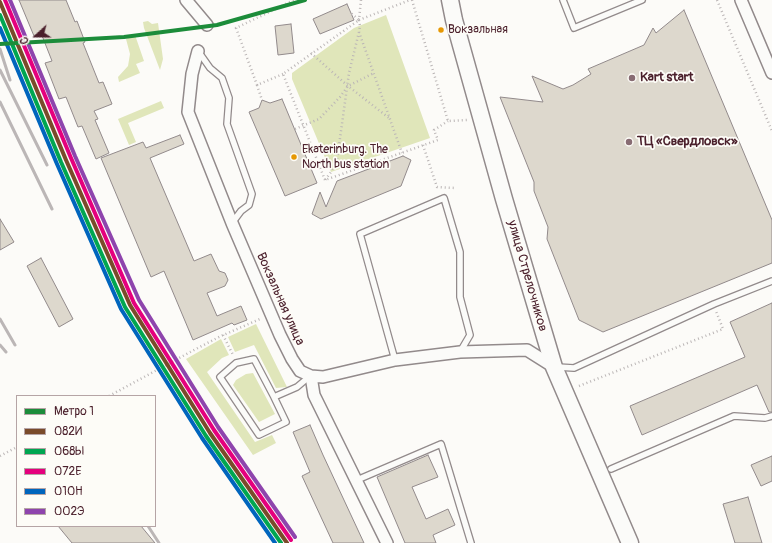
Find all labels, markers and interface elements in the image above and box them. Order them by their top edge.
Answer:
north arrow [16,16,56,56]
place label: Вокзальная [448,23,508,37]
marker: Вокзальная [436,25,446,35]
text: С [17,35,32,46]
place label: Kart start [640,70,694,86]
marker: Kart start [627,73,637,83]
place label: ТЦ «Свердловск» [637,134,738,150]
marker: ТЦ «Свердловск» [624,137,634,147]
place label: Ekaterinburg. The North bus station [302,143,389,171]
marker: Ekaterinburg. The North bus station [289,152,299,162]
street label: улица Стрелочников [504,219,550,333]
street label: Вокзальная улица [253,250,307,348]
legend [16,395,156,527]
text: Метро 1 [54,404,94,419]
text: 082И [54,424,82,439]
text: 068Ы [54,444,84,459]
text: 072Е [54,464,82,479]
text: 010Н [54,484,83,499]
text: 002Э [54,504,84,519]

